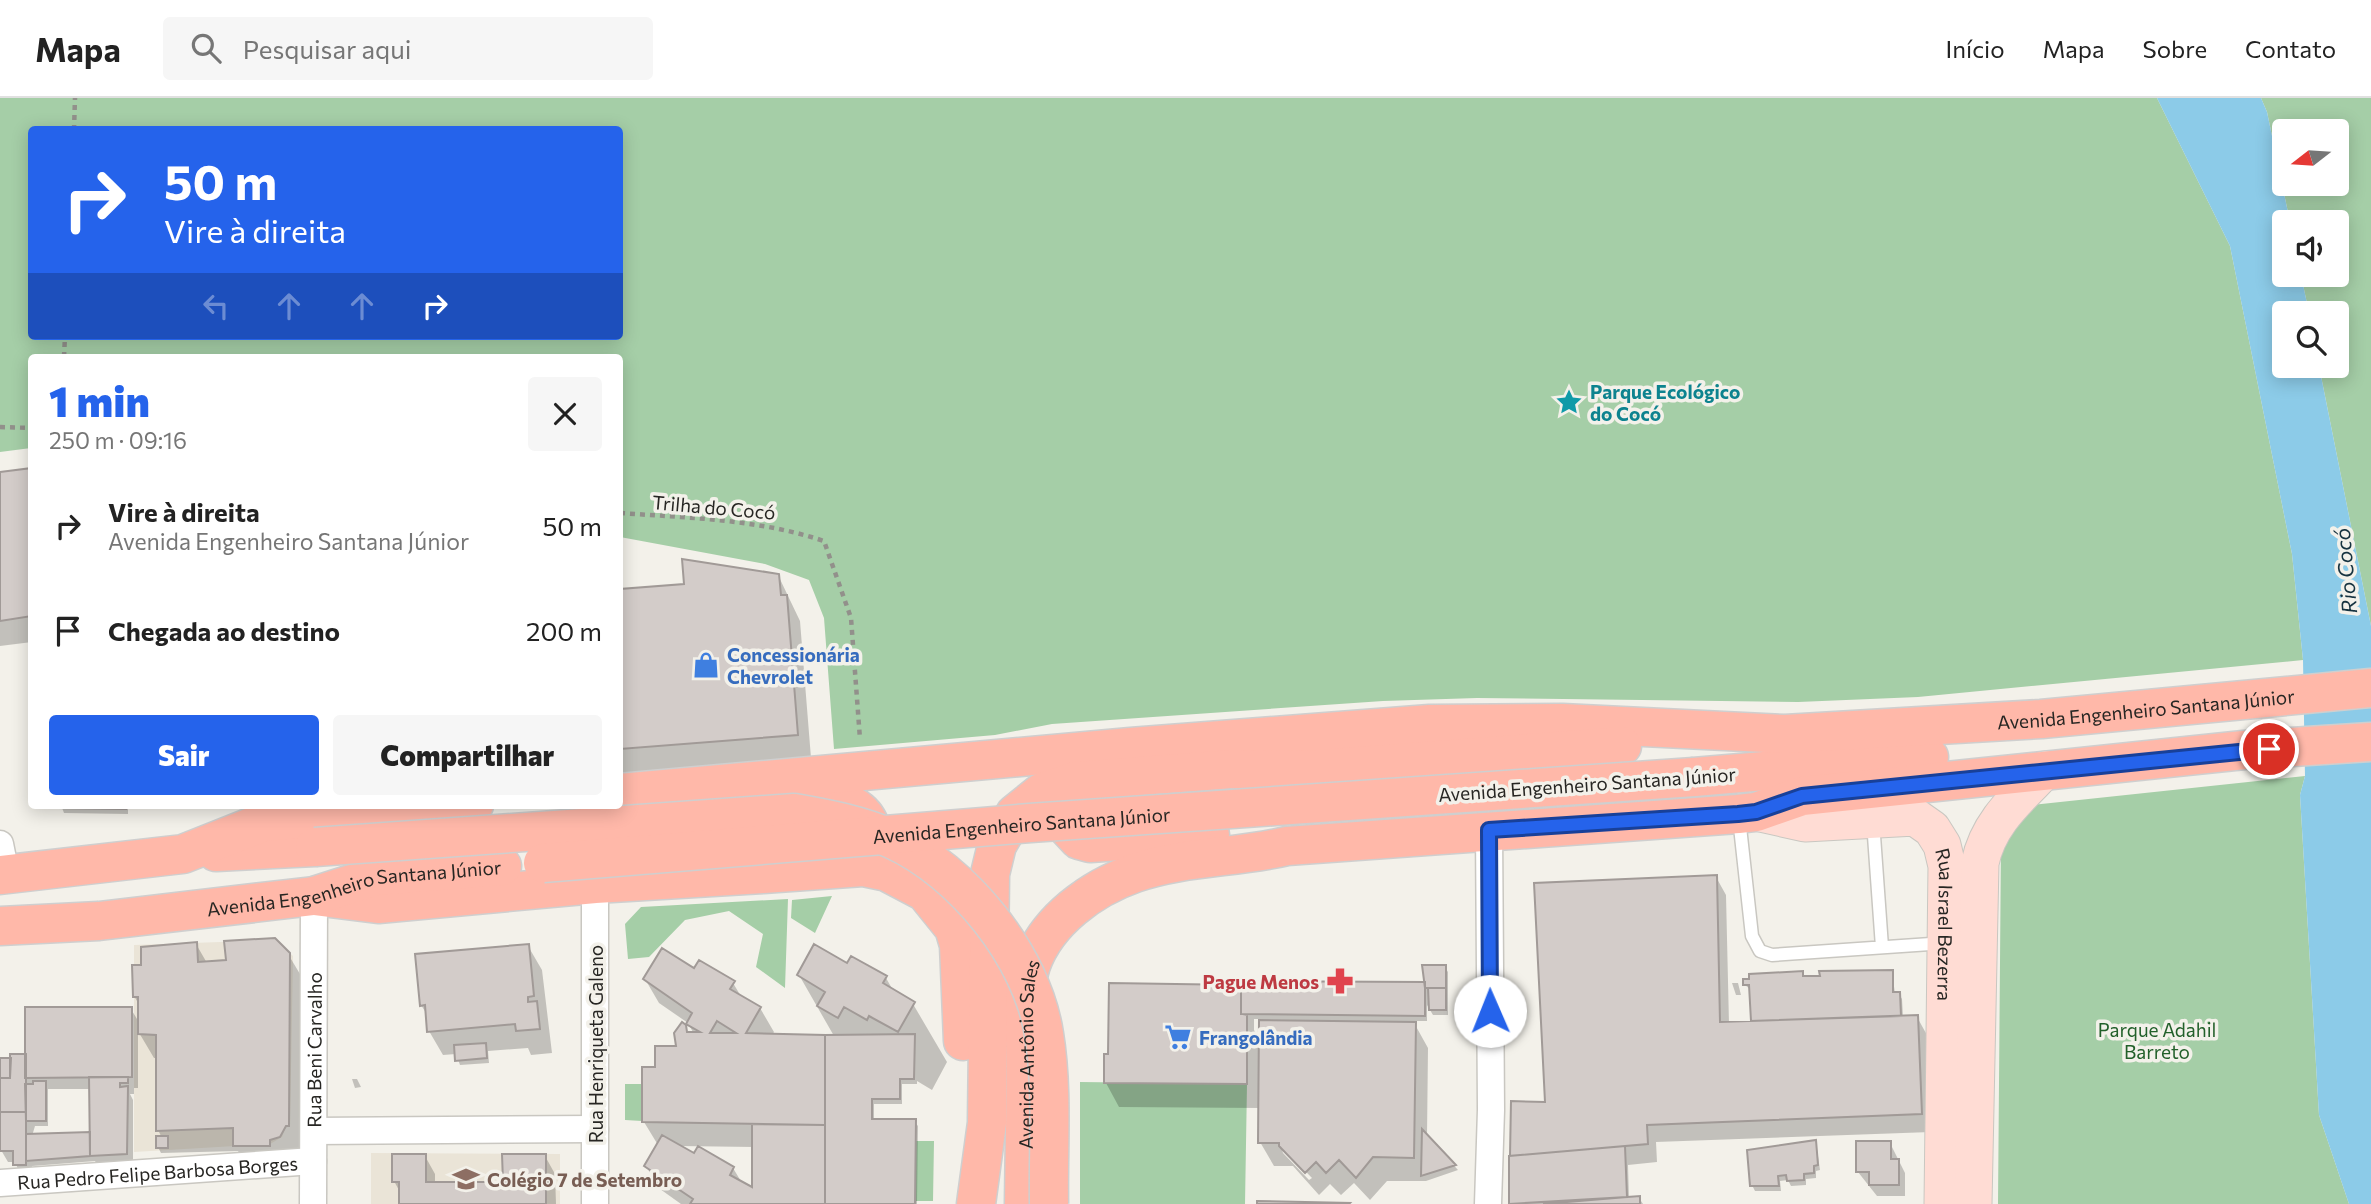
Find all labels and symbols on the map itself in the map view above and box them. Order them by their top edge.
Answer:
north arrow [2272,119,2348,196]
place label: Parque Ecológico do Cocó [1590,380,1740,425]
place icon: Parque Ecológico do Cocó [1554,387,1584,417]
street label: Trilha do Cocó [652,490,776,524]
water label: Rio Cocó [2329,527,2361,615]
place label: Concessionária Chevrolet [727,643,860,688]
shop icon: Concessionária Chevrolet [691,650,721,680]
street label: Avenida Engenheiro Santana Júnior [1996,684,2296,733]
pin [2239,719,2299,779]
street label: Avenida Engenheiro Santana Júnior [1437,762,1737,806]
street label: Avenida Engenheiro Santana Júnior [872,802,1171,847]
street label: Rua Israel Bezerra [1932,846,1959,1001]
street label: Avenida Engenheiro Santana Júnior [206,855,502,920]
street label: Rua Henriqueta Galeno [584,945,607,1143]
street label: Avenida Antônio Sales [1013,956,1044,1149]
pharmacy icon: Pague Menos [1325,966,1355,996]
place label: Pague Menos [1203,970,1319,993]
street label: Rua Beni Carvalho [302,972,325,1128]
position arrow [1453,974,1527,1048]
park label: Parque Adahil Barreto [2098,1018,2216,1063]
supermarket icon: Frangolândia [1163,1022,1193,1052]
place label: Frangolândia [1199,1026,1313,1049]
street label: Rua Pedro Felipe Barbosa Borges [16,1151,299,1193]
school or university icon: Colégio 7 de Setembro [451,1164,481,1194]
place label: Colégio 7 de Setembro [487,1168,682,1191]

